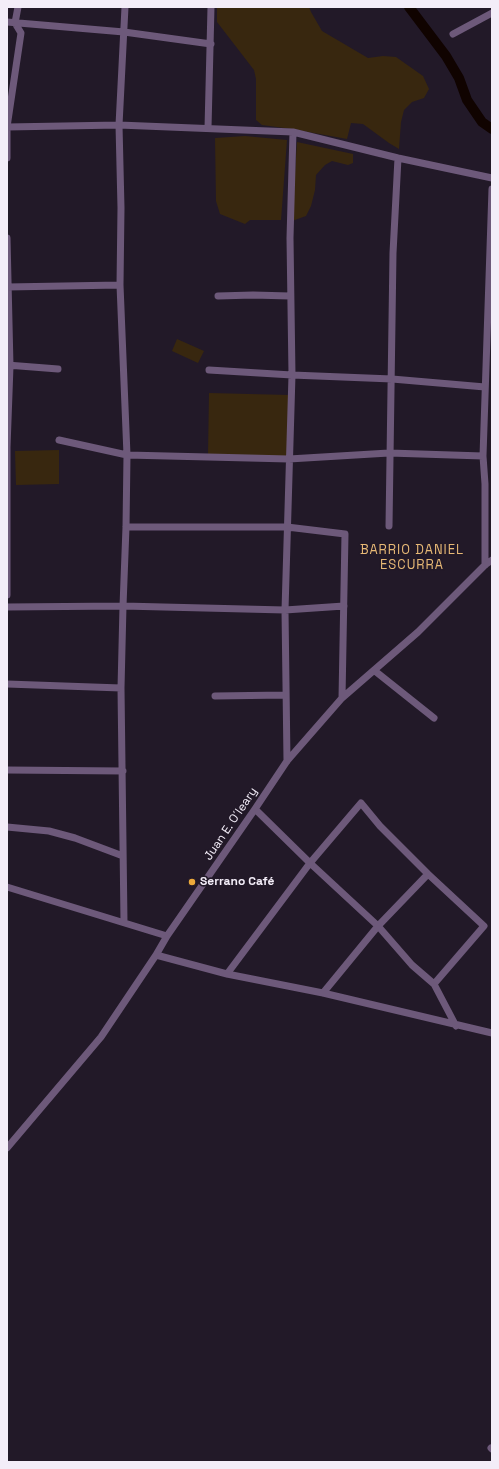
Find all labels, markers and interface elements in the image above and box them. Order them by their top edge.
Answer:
district label: BARRIO DANIEL ESCURRA [360,542,464,573]
street label: Juan E. O´leary [201,785,261,863]
place label: Serrano Café [200,875,274,889]
marker: Serrano Café [187,877,197,887]

